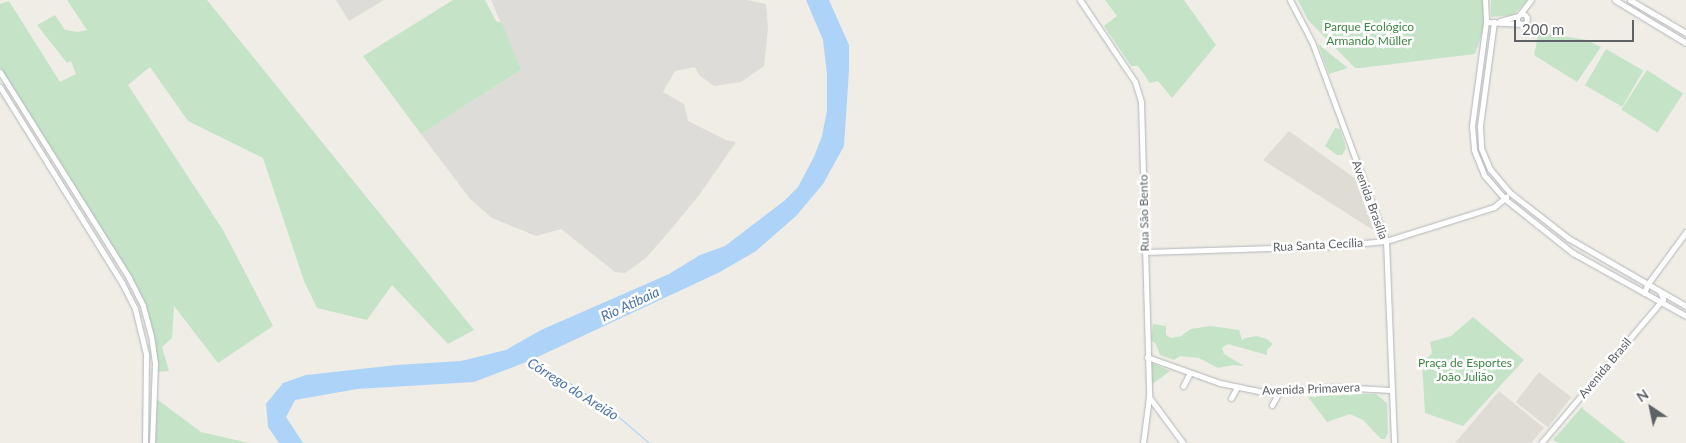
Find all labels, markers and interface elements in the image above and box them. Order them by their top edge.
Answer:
scale bar [1516,10,1636,42]
park label: Parque Ecológico Armando Müller [1324,20,1414,48]
text: 200 m [1522,20,1564,38]
street label: Avenida Brasília [1349,158,1391,242]
street label: Rua São Bento [1136,174,1152,252]
street label: Rua Santa Cecília [1273,235,1363,255]
water label: Rio Atibaia [598,283,662,325]
street label: Avenida Brasil [1576,335,1634,401]
water label: Córrego do Areião [524,354,622,424]
park label: Praça de Esportes João Julião [1418,356,1512,384]
street label: Avenida Primavera [1262,380,1360,398]
north arrow [1626,383,1676,433]
text: N [1633,385,1652,405]

